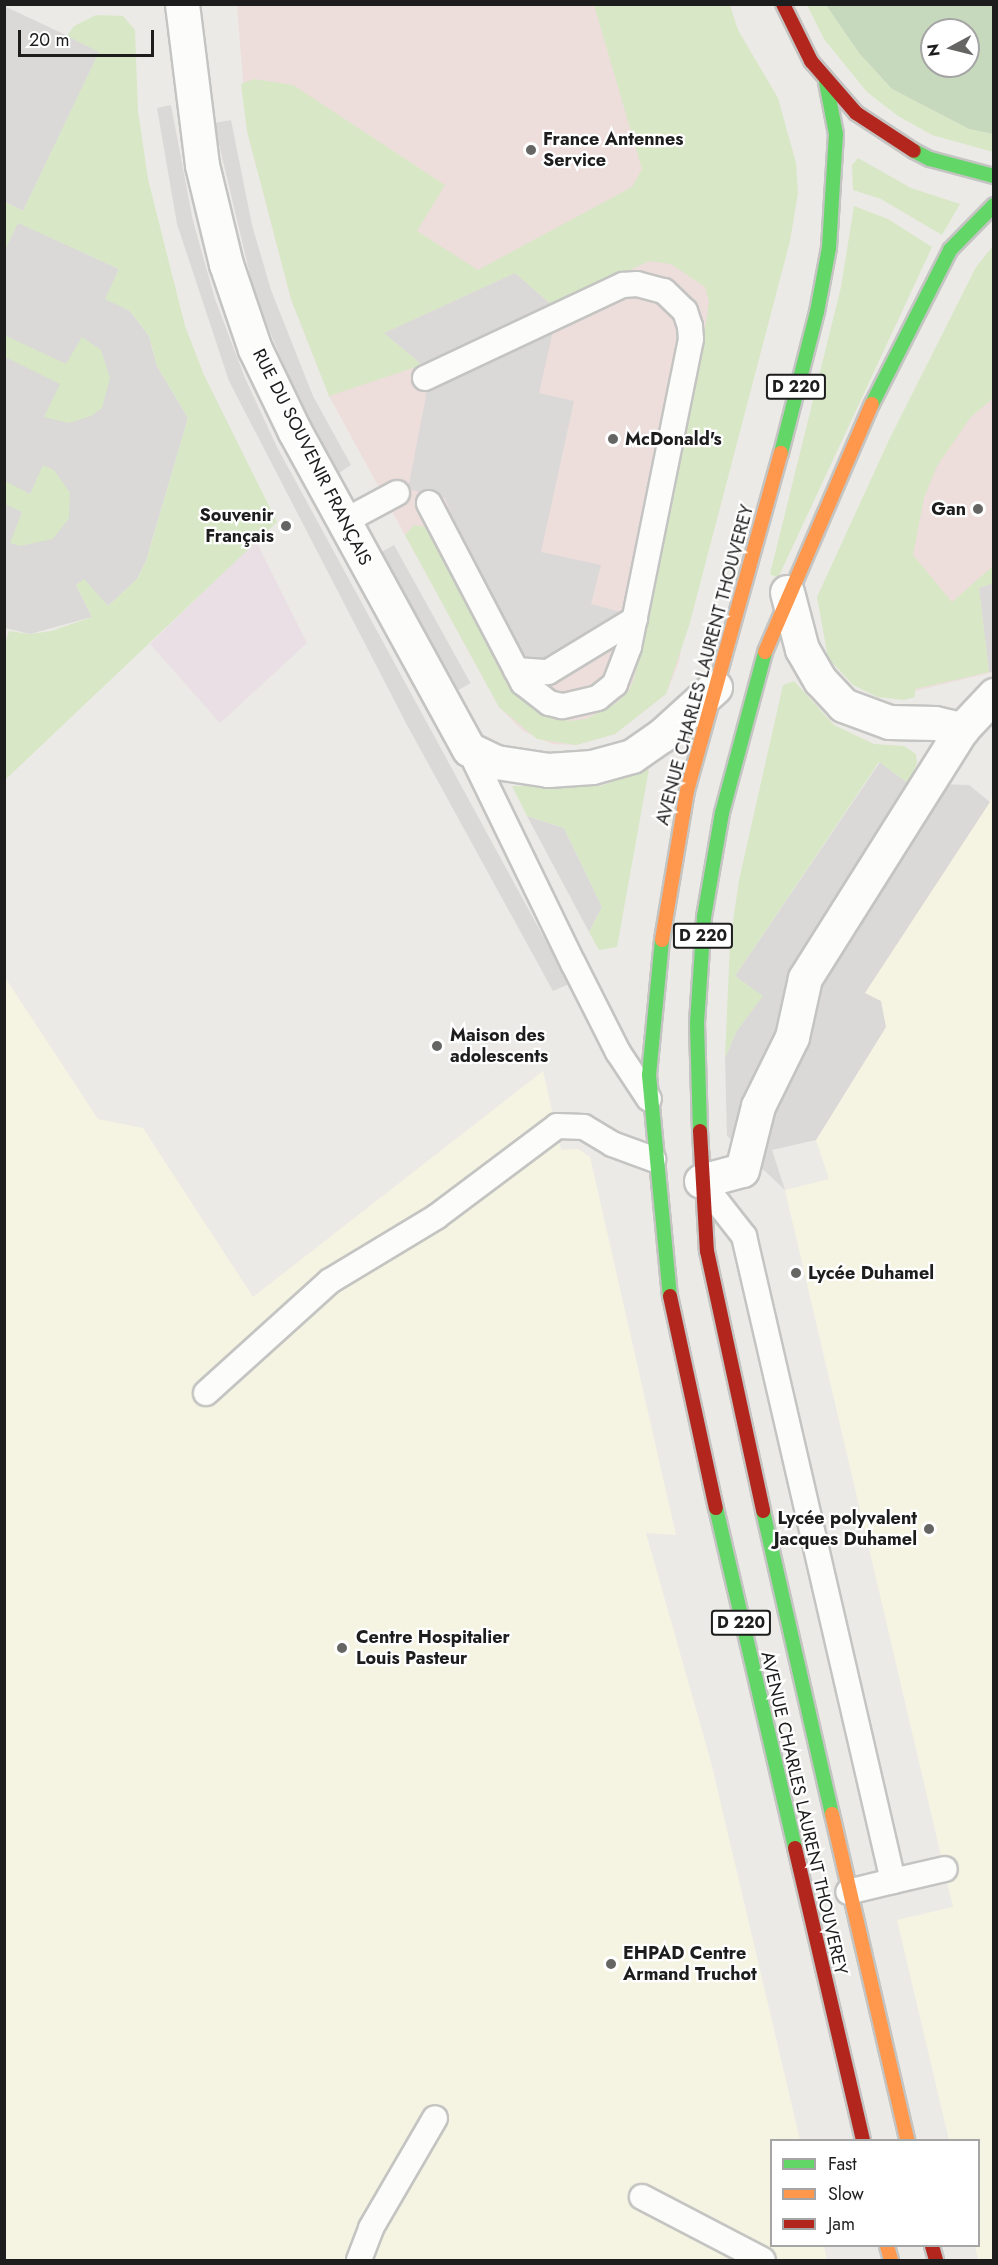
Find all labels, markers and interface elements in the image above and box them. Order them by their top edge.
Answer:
scale bar [21,18,158,56]
north arrow [920,18,980,78]
text: 20 m [29,27,69,53]
text: N [921,42,946,58]
place label: France Antennes Service [543,129,683,172]
marker: France Antennes Service [524,143,538,157]
street label: RUE DU SOUVENIR FRANÇAIS [248,345,376,569]
road number: D 220 [764,374,828,400]
place label: McDonald's [625,428,722,450]
marker: McDonald's [606,432,620,446]
place label: Gan [931,498,966,520]
street label: AVENUE CHARLES LAURENT THOUVEREY [652,502,758,828]
marker: Gan [971,502,985,516]
place label: Souvenir Français [200,505,274,548]
marker: Souvenir Français [279,519,293,533]
road number: D 220 [672,923,734,949]
place label: Maison des adolescents [450,1025,548,1068]
marker: Maison des adolescents [428,1037,446,1055]
place label: Lycée Duhamel [808,1262,934,1284]
marker: Lycée Duhamel [789,1266,803,1280]
place label: Lycée polyvalent Jacques Duhamel [774,1508,917,1550]
marker: Lycée polyvalent Jacques Duhamel [922,1522,936,1536]
road number: D 220 [710,1610,772,1636]
place label: Centre Hospitalier Louis Pasteur [356,1627,510,1670]
marker: Centre Hospitalier Louis Pasteur [333,1639,351,1657]
street label: AVENUE CHARLES LAURENT THOUVEREY [756,1649,852,1977]
place label: EHPAD Centre Armand Truchot [623,1943,757,1986]
marker: EHPAD Centre Armand Truchot [604,1957,618,1971]
legend [770,2139,980,2247]
text: Fast [828,2151,857,2177]
text: Slow [828,2181,864,2207]
text: Jam [828,2211,855,2237]

